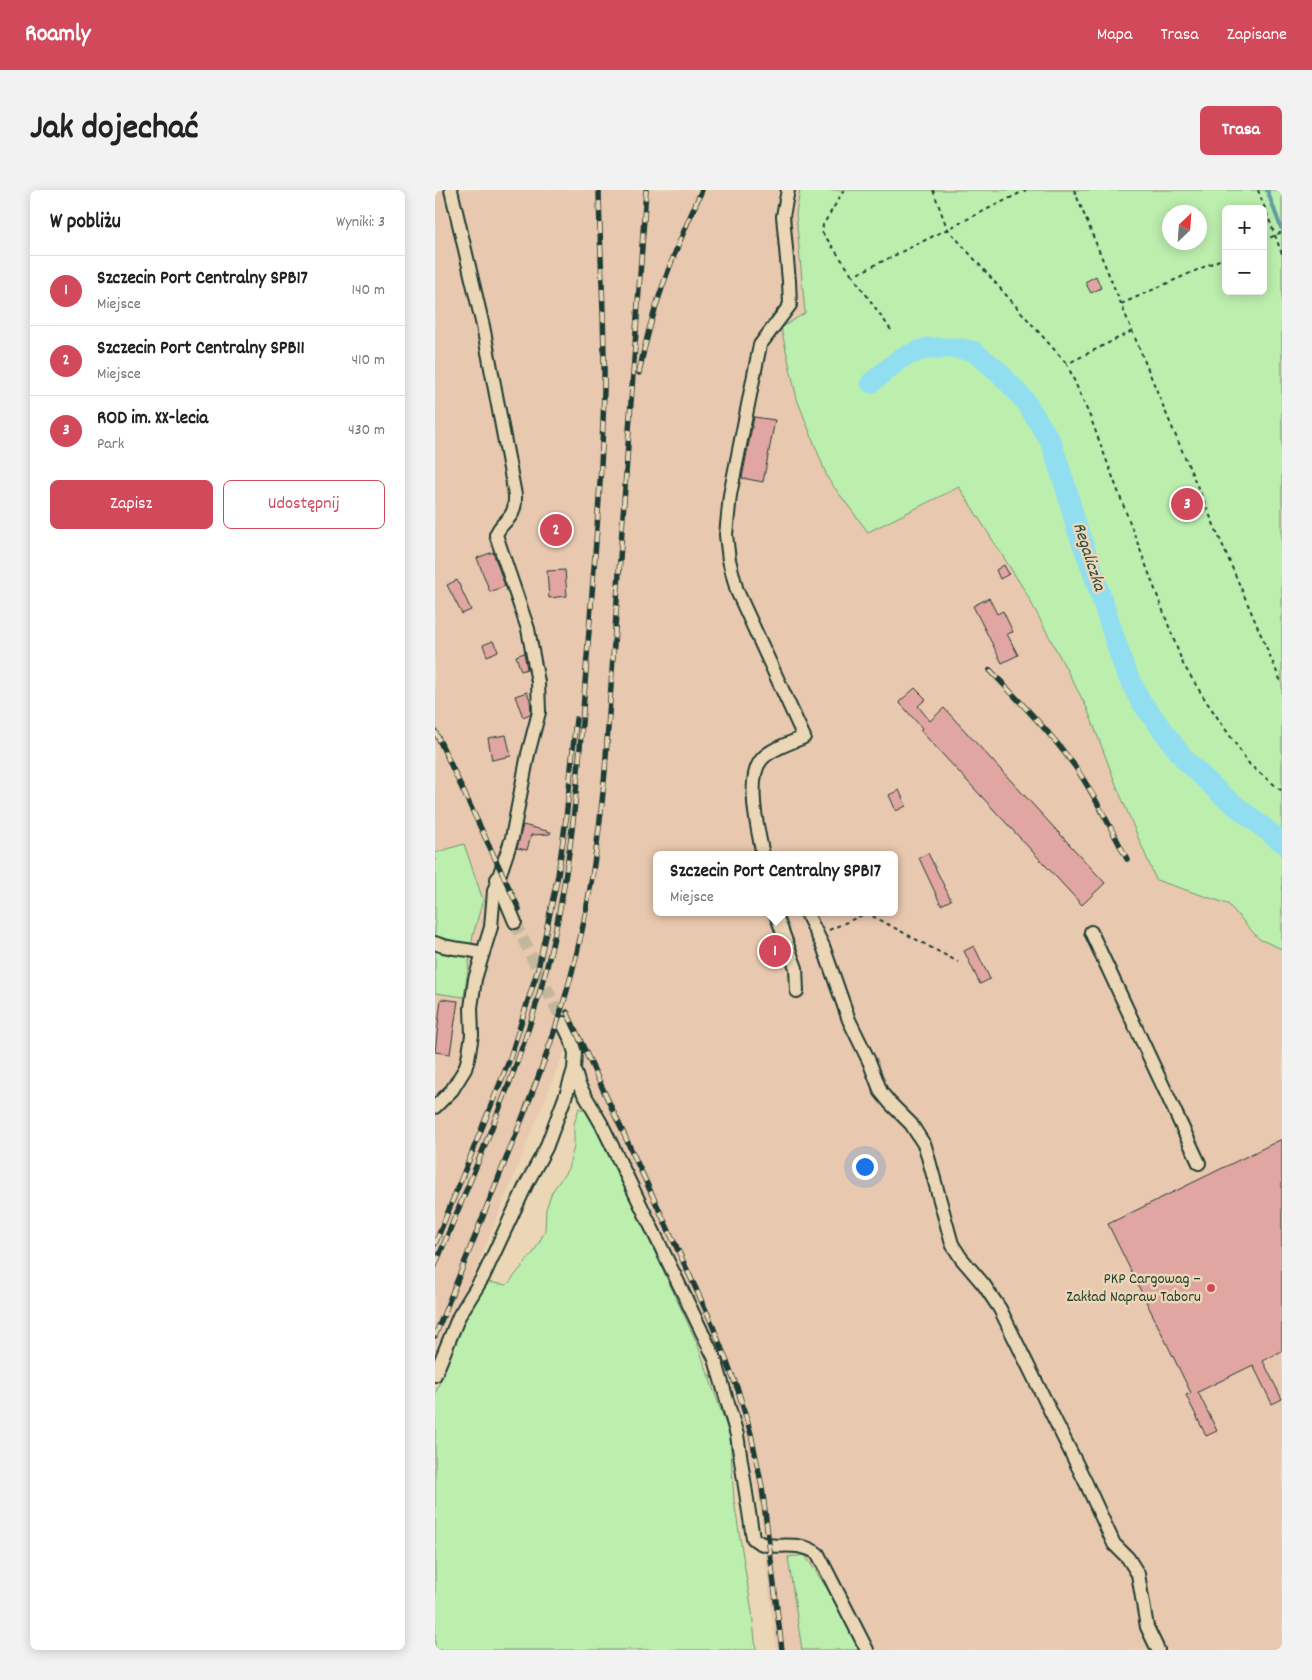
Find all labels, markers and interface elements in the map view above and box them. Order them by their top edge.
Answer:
text: Roamly [25,18,91,52]
text: Mapa [1097,23,1132,48]
text: Trasa [1160,23,1199,48]
text: Zapisane [1227,23,1287,48]
text: Jak dojechać [30,105,199,155]
button: Trasa [1200,106,1282,155]
north arrow [1162,205,1207,250]
map controls [1222,205,1267,295]
button: + [1222,205,1267,250]
text: W pobliżu [50,208,121,238]
text: Wyniki: 3 [336,211,385,234]
button: − [1222,250,1267,295]
text: Szczecin Port Centralny SPB17 [97,266,308,293]
text: 1 [64,279,68,302]
text: 140 m [351,279,385,302]
text: Miejsce [97,293,141,316]
text: Szczecin Port Centralny SPB11 [97,336,305,363]
text: 2 [63,349,70,372]
text: 410 m [351,349,385,372]
text: Miejsce [97,363,141,386]
text: ROD im. XX-lecia [97,406,208,433]
text: 3 [62,419,70,442]
text: 430 m [348,419,385,442]
text: Park [97,433,124,456]
button: Zapisz [50,480,213,529]
button: Udostępnij [223,480,385,529]
pin: 3 [1171,485,1203,523]
pin: 2 [540,511,572,549]
water label: Regaliczka [1065,520,1111,596]
popup [653,851,898,916]
text: Szczecin Port Centralny SPB17 [670,859,881,886]
text: Miejsce [670,886,714,909]
pin: 1 [759,932,791,970]
your location [852,1154,878,1180]
place label: PKP Cargowag – Zakład Napraw Taboru [1066,1268,1201,1309]
marker: PKP Cargowag – Zakład Napraw Taboru [1205,1282,1217,1294]

